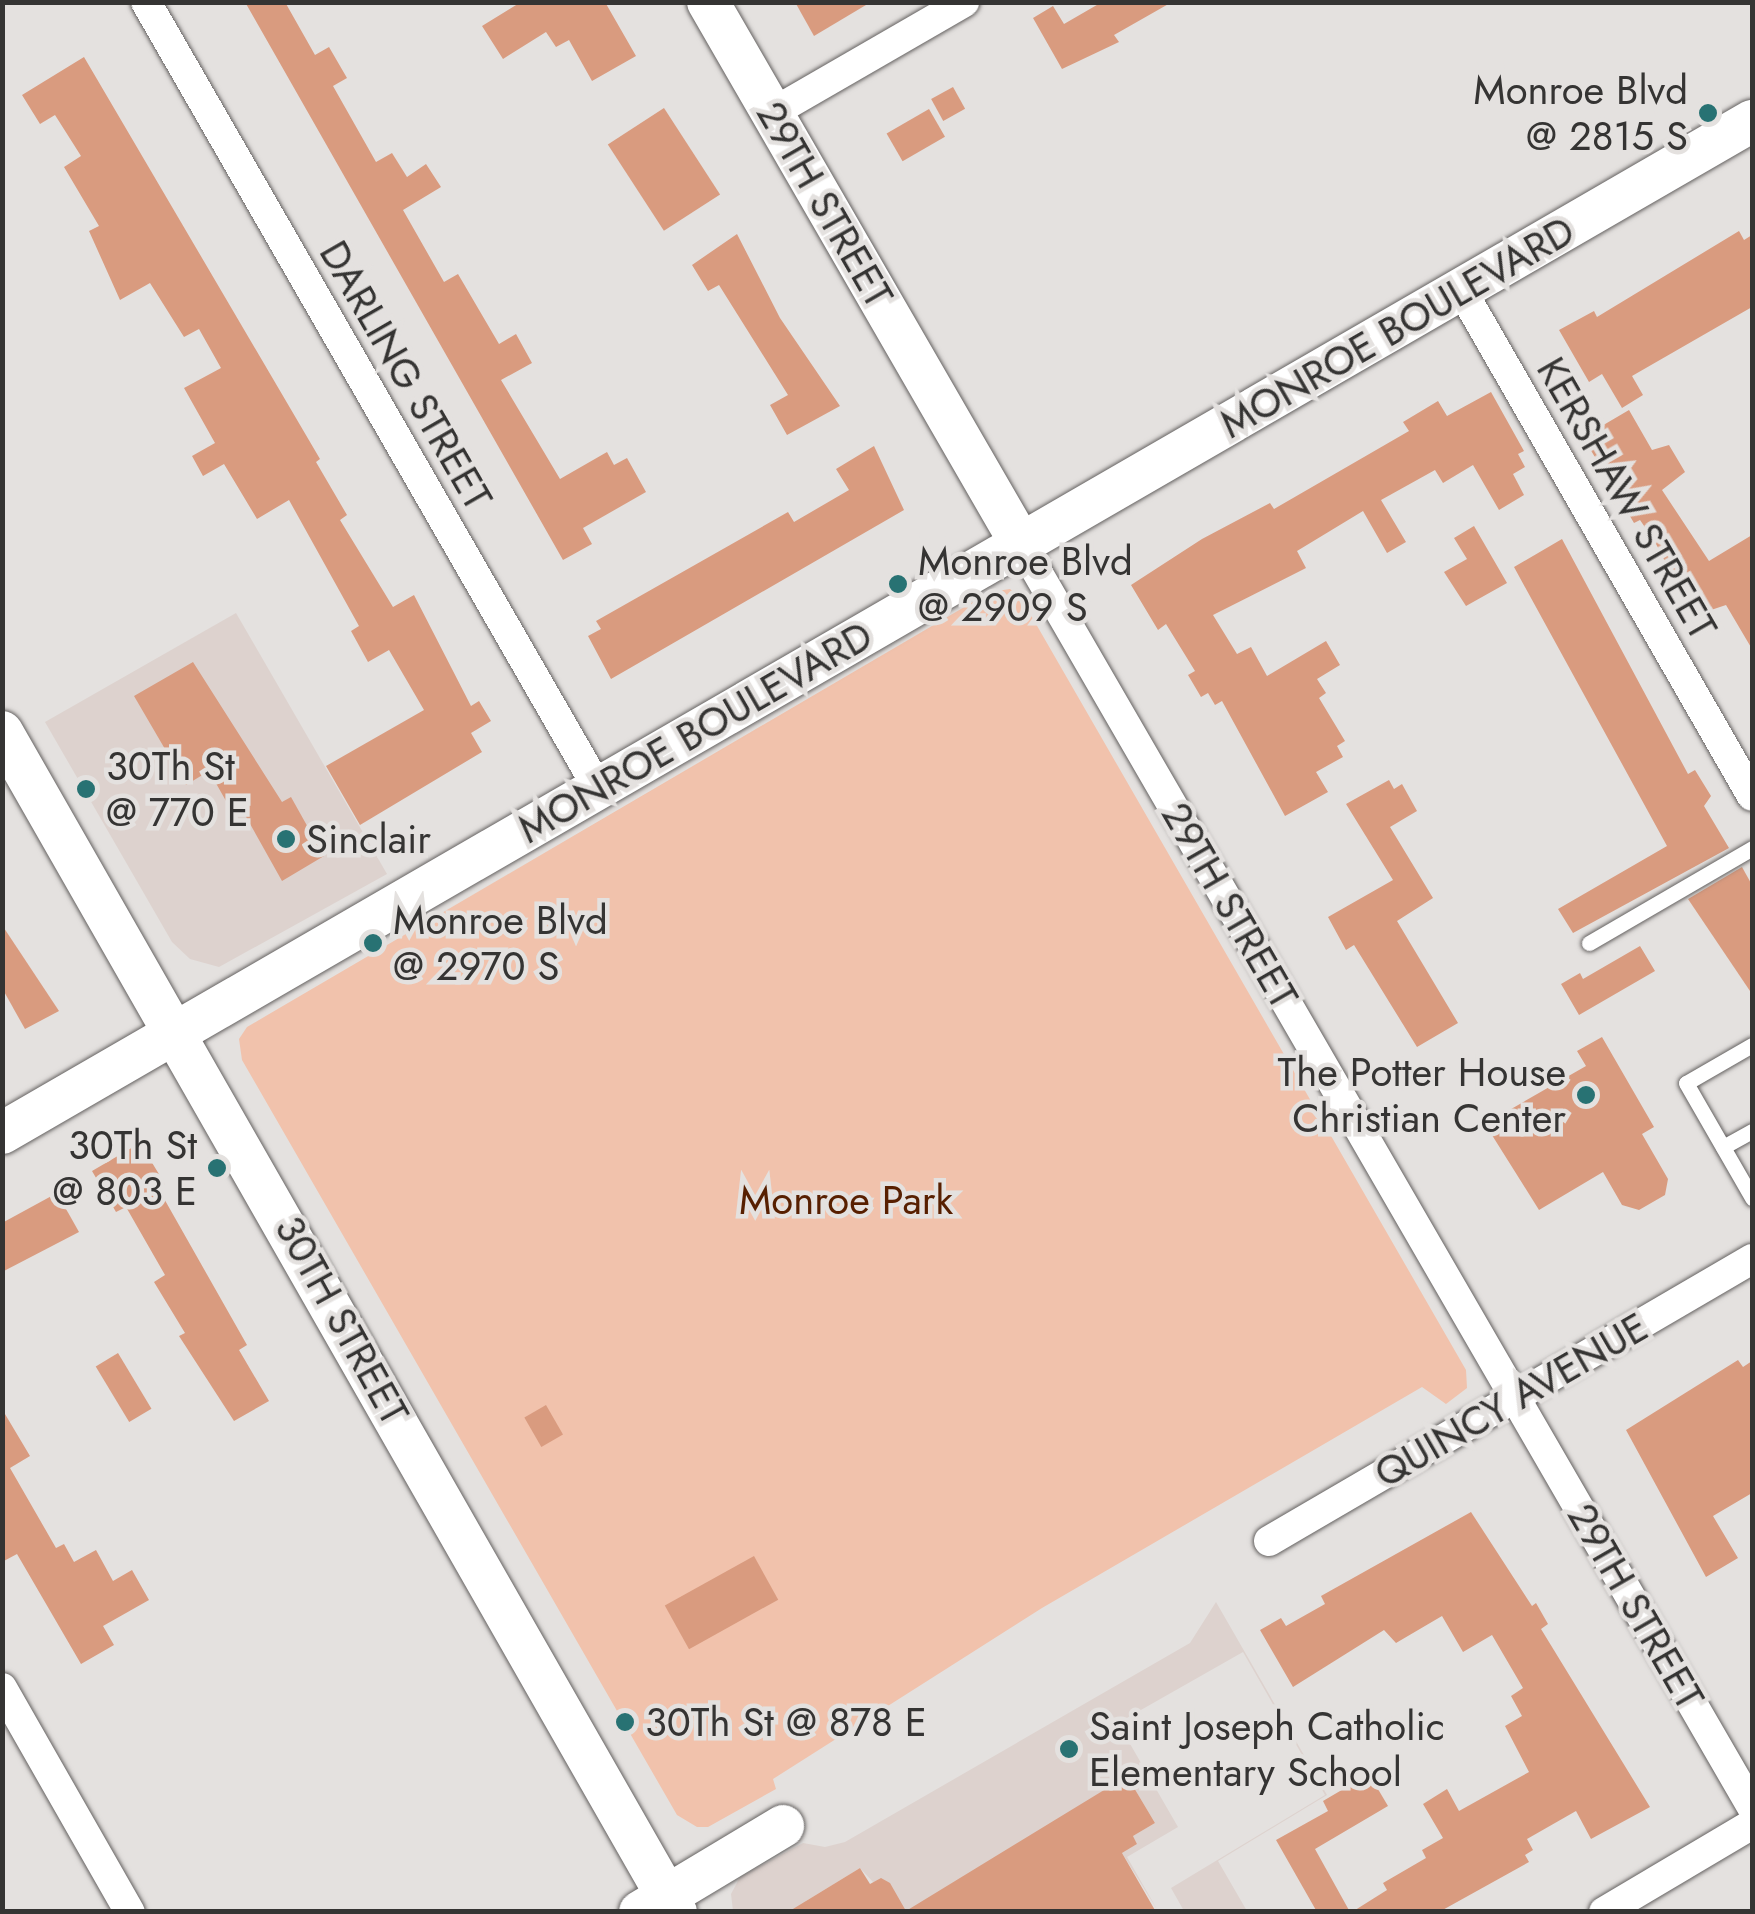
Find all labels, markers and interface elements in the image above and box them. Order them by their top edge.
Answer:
place label: Monroe Blvd @ 2815 S [1473,66,1688,160]
street label: 29TH STREET [747,93,903,315]
marker: Monroe Blvd @ 2815 S [1697,102,1719,124]
street label: MONROE BOULEVARD [1212,206,1582,448]
street label: DARLING STREET [310,232,502,518]
street label: KERSHAW STREET [1527,349,1727,647]
place label: Monroe Blvd @ 2909 S [918,537,1133,631]
marker: Monroe Blvd @ 2909 S [887,573,909,595]
street label: MONROE BOULEVARD [510,611,880,853]
place label: 30Th St @ 770 E [106,742,249,836]
marker: 30Th St @ 770 E [75,778,97,800]
street label: 29TH STREET [1152,794,1308,1016]
place label: Sinclair [306,815,431,863]
marker: Sinclair [275,828,297,850]
place label: Monroe Blvd @ 2970 S [393,896,608,990]
marker: Monroe Blvd @ 2970 S [362,932,384,954]
place label: The Potter House Christian Center [1278,1048,1566,1142]
marker: The Potter House Christian Center [1575,1084,1597,1106]
place label: 30Th St @ 803 E [53,1121,197,1215]
marker: 30Th St @ 803 E [206,1157,228,1179]
park label: Monroe Park [739,1176,953,1224]
street label: 30TH STREET [265,1208,419,1432]
street label: QUINCY AVENUE [1366,1302,1656,1498]
street label: 29TH STREET [1558,1495,1714,1717]
place label: 30Th St @ 878 E [645,1698,927,1746]
place label: Saint Joseph Catholic Elementary School [1089,1702,1445,1796]
marker: 30Th St @ 878 E [614,1711,636,1733]
marker: Saint Joseph Catholic Elementary School [1058,1738,1080,1760]

